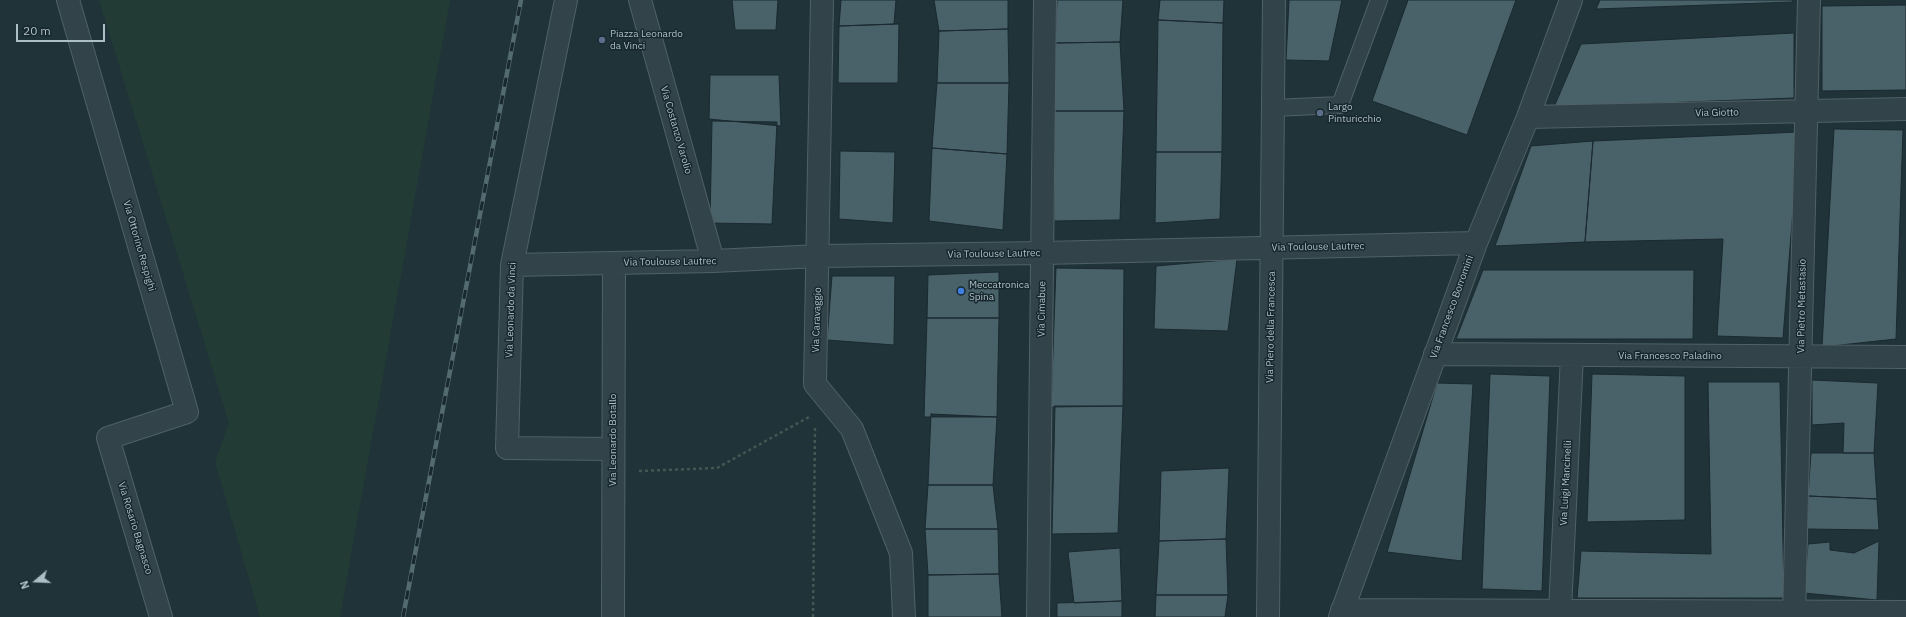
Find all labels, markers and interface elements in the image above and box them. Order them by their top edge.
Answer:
scale bar [18,16,107,42]
text: 20 m [23,23,51,38]
place label: Piazza Leonardo da Vinci [610,28,683,52]
marker: Piazza Leonardo da Vinci [597,35,607,45]
street label: Via Costanzo Varolio [658,85,694,175]
place label: Largo Pinturicchio [1328,101,1381,124]
street label: Via Giotto [1695,107,1739,119]
marker: Largo Pinturicchio [1315,108,1325,118]
street label: Via Ottorino Respighi [120,199,158,293]
street label: Via Toulouse Lautrec [1271,240,1365,254]
street label: Via Toulouse Lautrec [947,247,1041,261]
street label: Via Francesco Borromini [1428,254,1476,360]
street label: Via Toulouse Lautrec [623,255,717,269]
street label: Via Pietro Metastasio [1795,259,1809,353]
street label: Via Leonardo da Vinci [503,262,519,358]
street label: Via Piero della Francesca [1264,271,1278,383]
place label: Meccatronica Spina [969,279,1029,302]
street label: Via Cimabue [1036,281,1048,337]
marker: Meccatronica Spina [956,286,966,296]
street label: Via Caravaggio [810,287,824,353]
street label: Via Francesco Paladino [1618,350,1722,362]
street label: Via Leonardo Botallo [607,394,619,486]
street label: Via Luigi Mancinelli [1558,440,1574,526]
street label: Via Rosario Bagnasco [115,480,155,576]
north arrow [16,561,56,601]
text: N [17,579,33,591]

